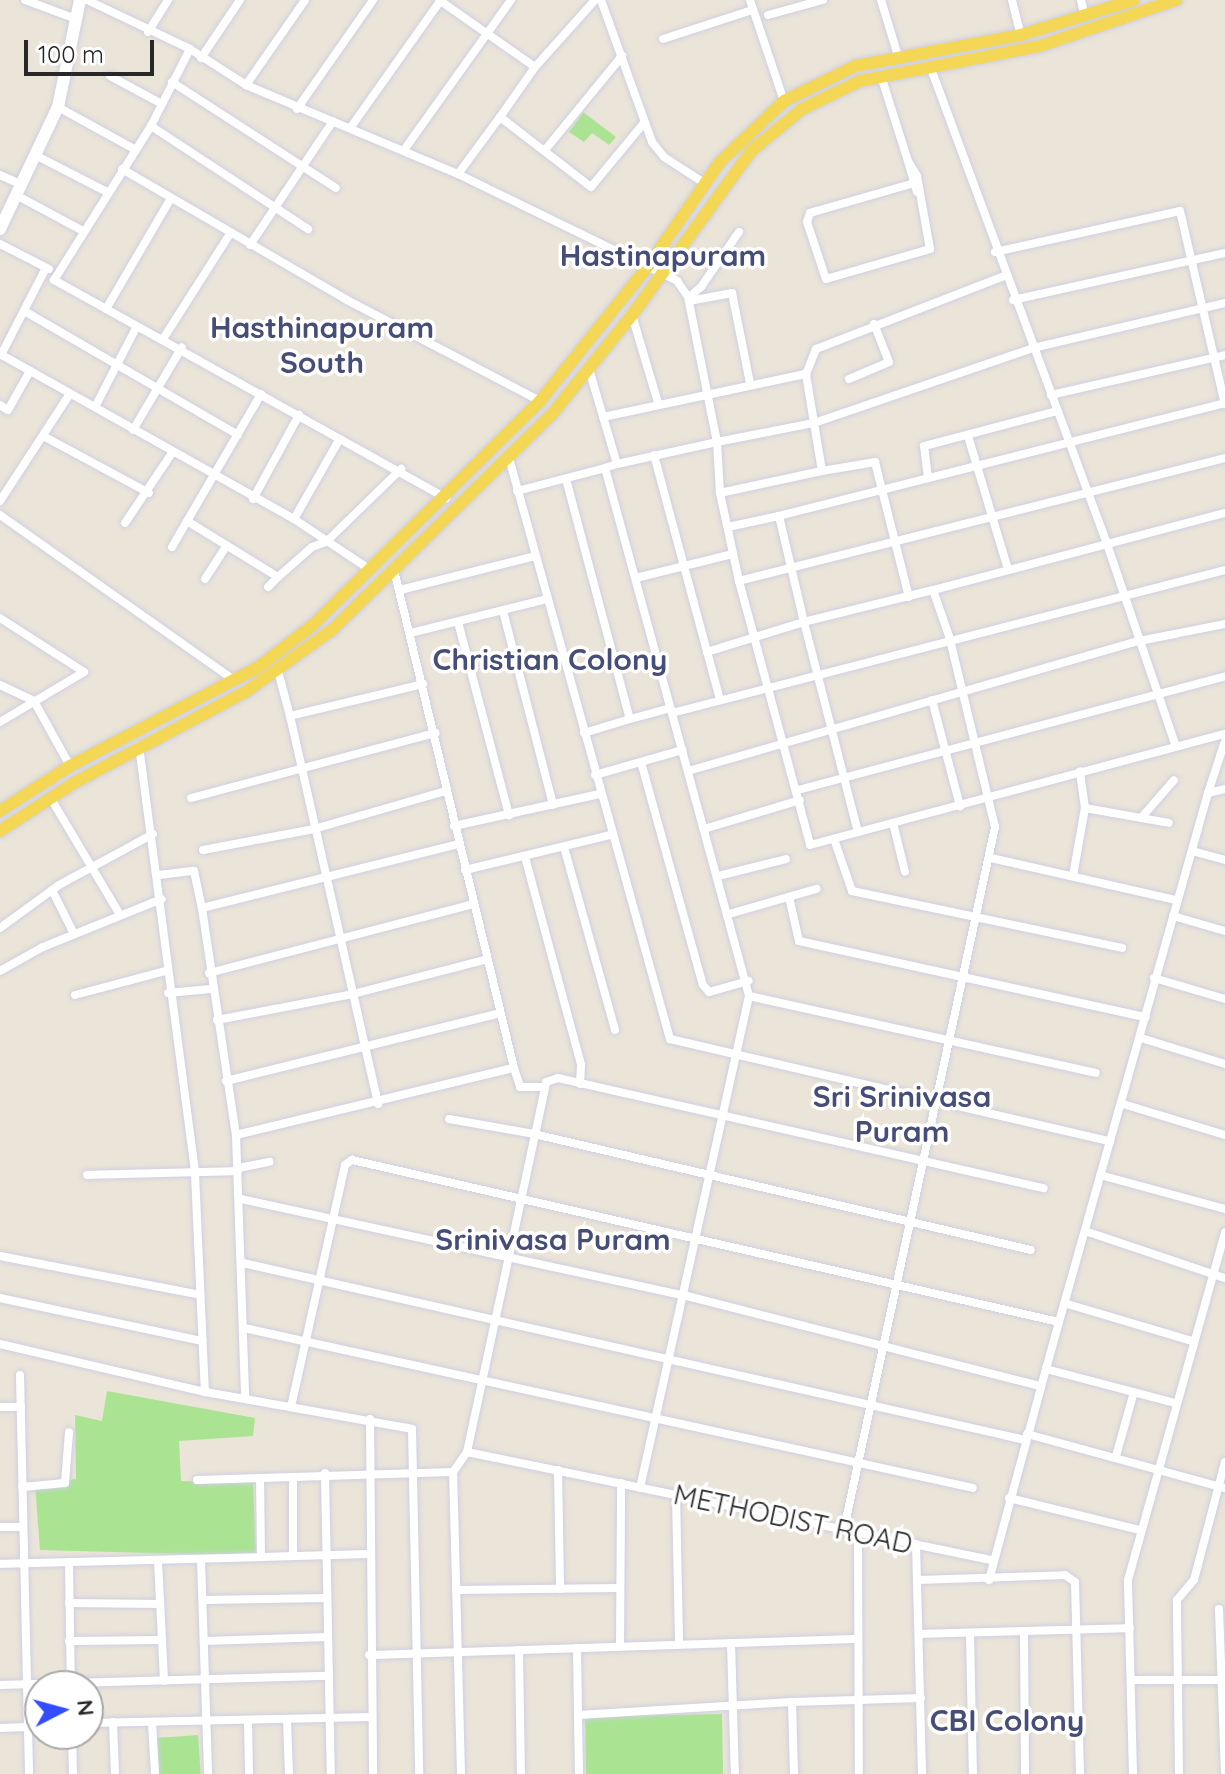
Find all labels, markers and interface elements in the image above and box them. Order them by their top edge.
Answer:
scale bar [28,24,158,74]
text: 100 m [38,39,104,69]
district label: Hastinapuram [560,237,766,273]
district label: Hasthinapuram South [210,309,434,380]
district label: Christian Colony [433,641,667,677]
district label: Sri Srinivasa Puram [813,1078,991,1148]
district label: Srinivasa Puram [435,1221,671,1257]
street label: METHODIST ROAD [671,1477,915,1561]
north arrow [24,1670,104,1750]
text: N [71,1698,101,1717]
district label: CBI Colony [930,1702,1084,1738]

